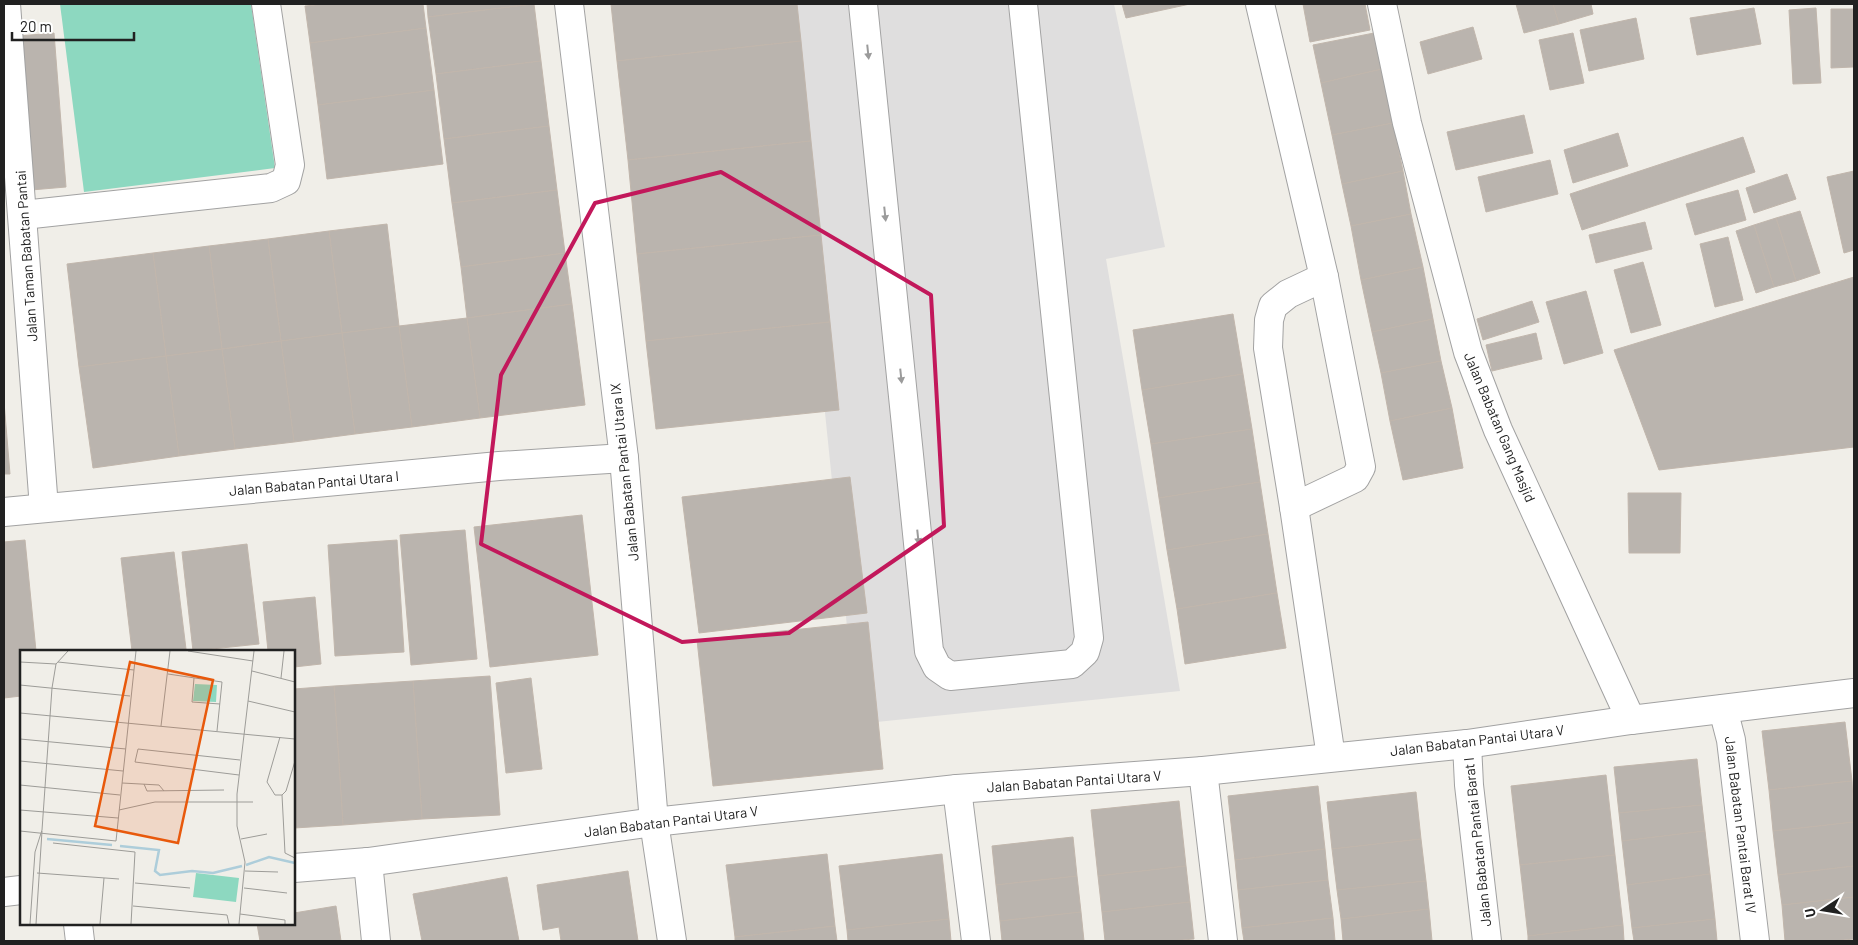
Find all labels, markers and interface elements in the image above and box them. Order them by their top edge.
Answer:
scale bar [12,10,135,42]
text: 20 m [20,17,52,35]
one-way arrow [865,45,873,61]
street label: Jalan Taman Babatan Pantai [12,170,40,342]
one-way arrow [881,206,889,222]
street label: Jalan Babatan Gang Masjid [1461,350,1539,504]
one-way arrow [897,368,905,384]
street label: Jalan Babatan Pantai Utara IX [606,382,642,562]
street label: Jalan Babatan Pantai Utara I [228,467,400,499]
one-way arrow [914,530,922,546]
inset map [20,650,295,925]
street label: Jalan Babatan Pantai Utara V [1389,721,1565,759]
street label: Jalan Babatan Pantai Barat IV [1722,735,1760,915]
street label: Jalan Babatan Pantai Barat I [1460,756,1494,928]
street label: Jalan Babatan Pantai Utara V [986,766,1162,796]
street label: Jalan Babatan Pantai Utara V [583,802,759,840]
north arrow [1798,885,1848,935]
text: U [1801,907,1819,919]

